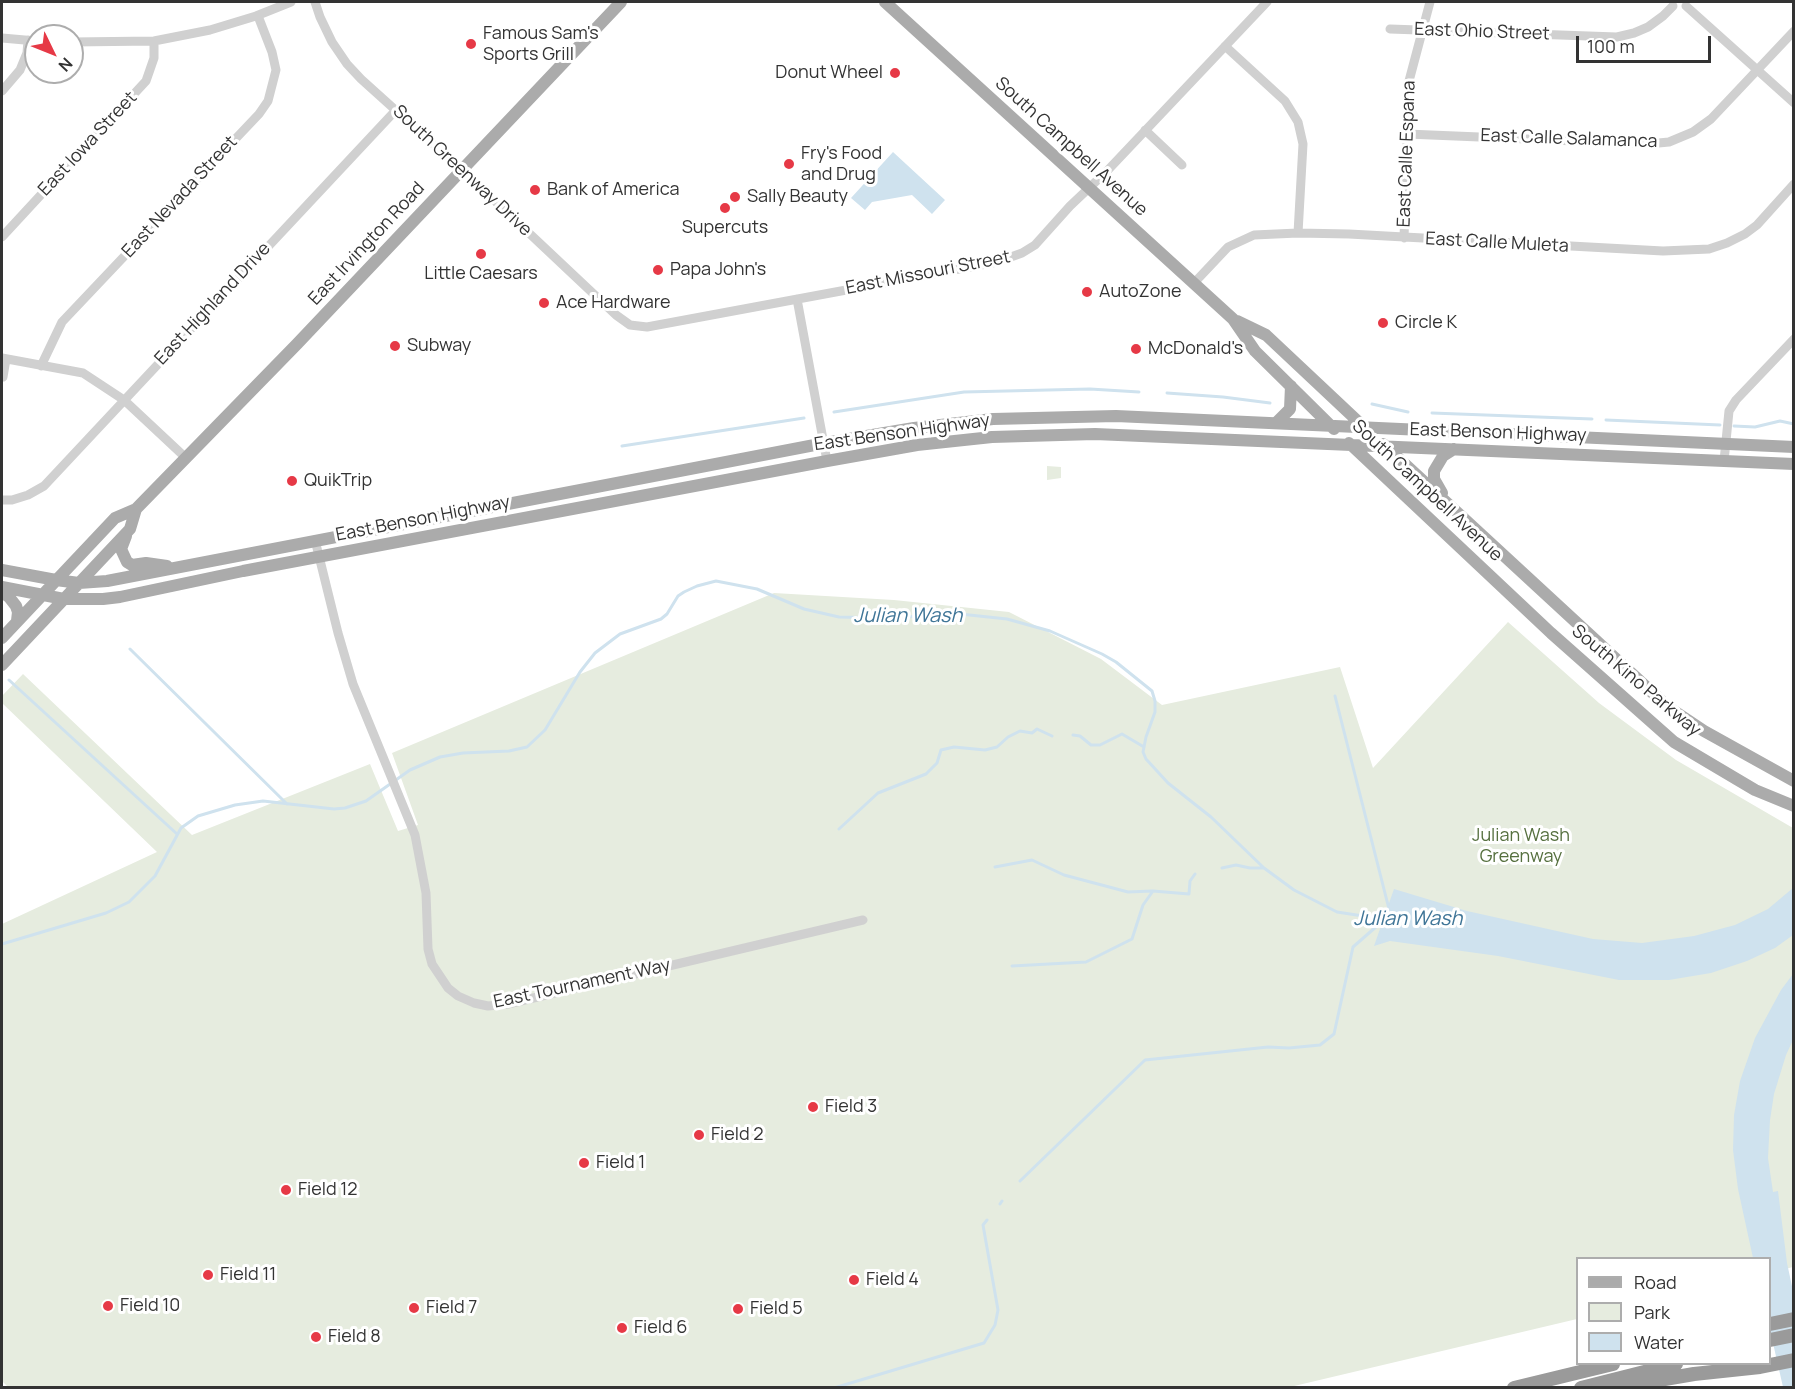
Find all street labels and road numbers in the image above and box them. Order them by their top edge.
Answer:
street label: East Ohio Street [1414,19,1550,45]
street label: South Campbell Avenue [990,73,1152,221]
street label: East Calle Espana [1394,80,1420,228]
street label: East Iowa Street [34,87,142,201]
street label: South Greenway Drive [388,101,536,241]
street label: East Calle Salamanca [1480,125,1658,153]
street label: East Nevada Street [118,132,242,262]
street label: East Irvington Road [304,178,430,310]
street label: East Calle Muleta [1425,228,1569,258]
street label: East Highland Drive [151,238,275,370]
street label: East Missouri Street [844,246,1012,300]
street label: East Benson Highway [813,410,991,456]
street label: South Campbell Avenue [1347,416,1507,566]
street label: East Benson Highway [1409,419,1587,447]
street label: East Benson Highway [334,492,512,546]
street label: South Kino Parkway [1567,621,1705,741]
street label: East Tournament Way [492,955,672,1013]

